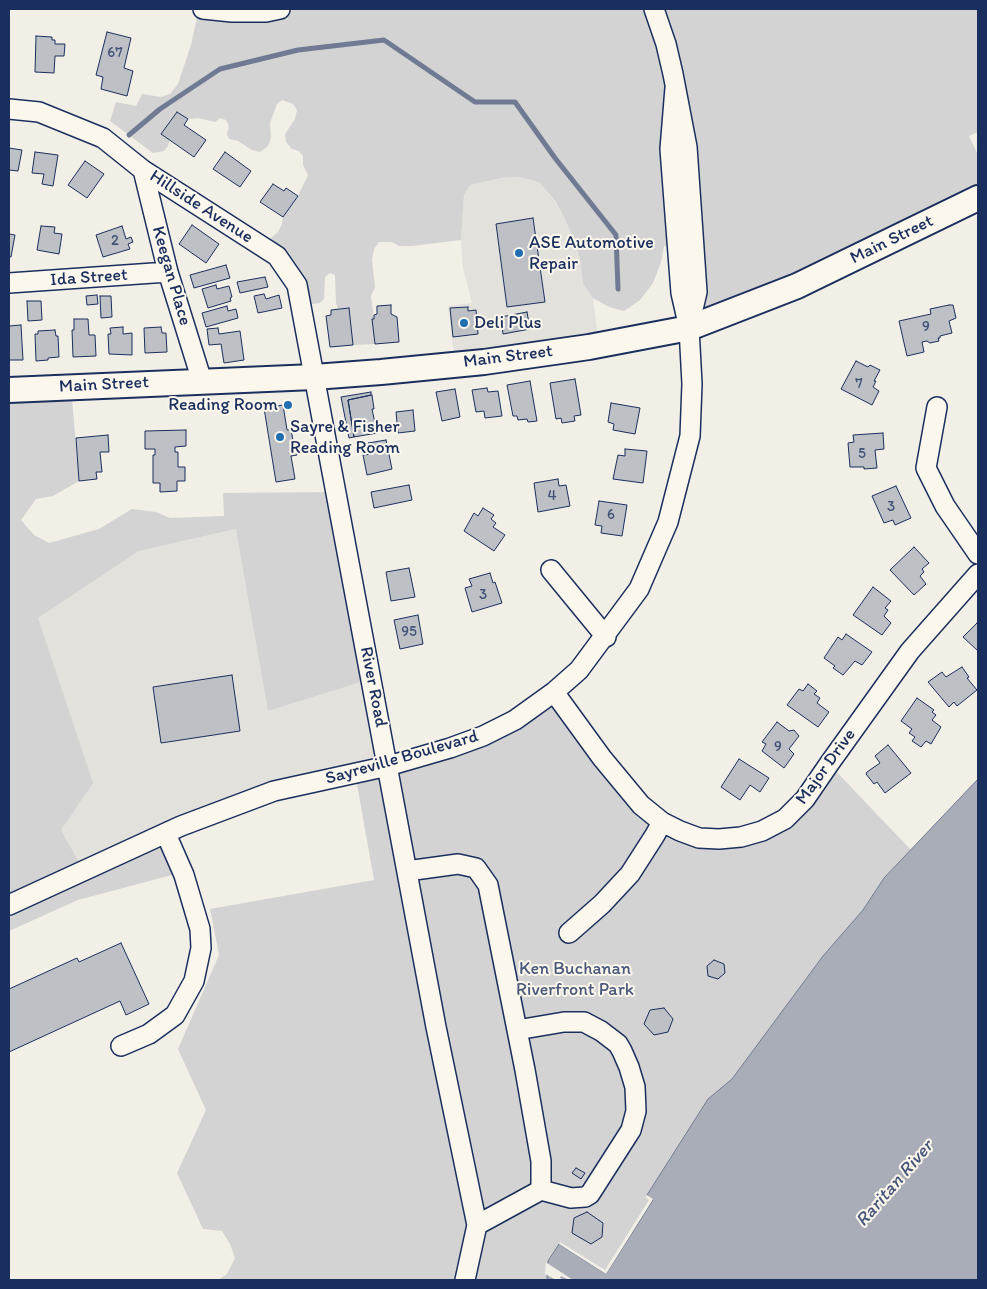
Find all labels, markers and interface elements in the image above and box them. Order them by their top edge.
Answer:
house number: 67 [107,44,123,62]
street label: Hillside Avenue [145,166,257,248]
street label: Main Street [847,211,937,269]
street label: Keegan Place [147,224,195,328]
house number: 2 [111,232,119,250]
place label: ASE Automotive Repair [529,232,654,274]
marker: ASE Automotive Repair [513,247,525,259]
street label: Ida Street [50,265,128,291]
place label: Deli Plus [474,312,542,334]
marker: Deli Plus [458,317,470,329]
house number: 9 [922,318,930,336]
street label: Main Street [462,341,554,373]
street label: Main Street [59,372,149,398]
house number: 7 [855,375,863,393]
place label: Reading Room [168,394,278,416]
marker: Reading Room [282,399,294,411]
place label: Sayre & Fisher Reading Room [290,416,400,458]
marker: Sayre & Fisher Reading Room [274,431,286,443]
house number: 5 [858,445,866,463]
house number: 4 [547,487,557,505]
house number: 3 [887,498,895,516]
house number: 6 [607,506,615,524]
house number: 3 [479,586,487,604]
house number: 95 [401,623,417,641]
street label: River Road [355,645,391,729]
street label: Major Drive [791,725,861,809]
street label: Sayreville Boulevard [323,726,481,790]
house number: 9 [774,738,782,756]
park label: Ken Buchanan Riverfront Park [516,958,634,1001]
water label: Raritan River [851,1136,939,1232]

